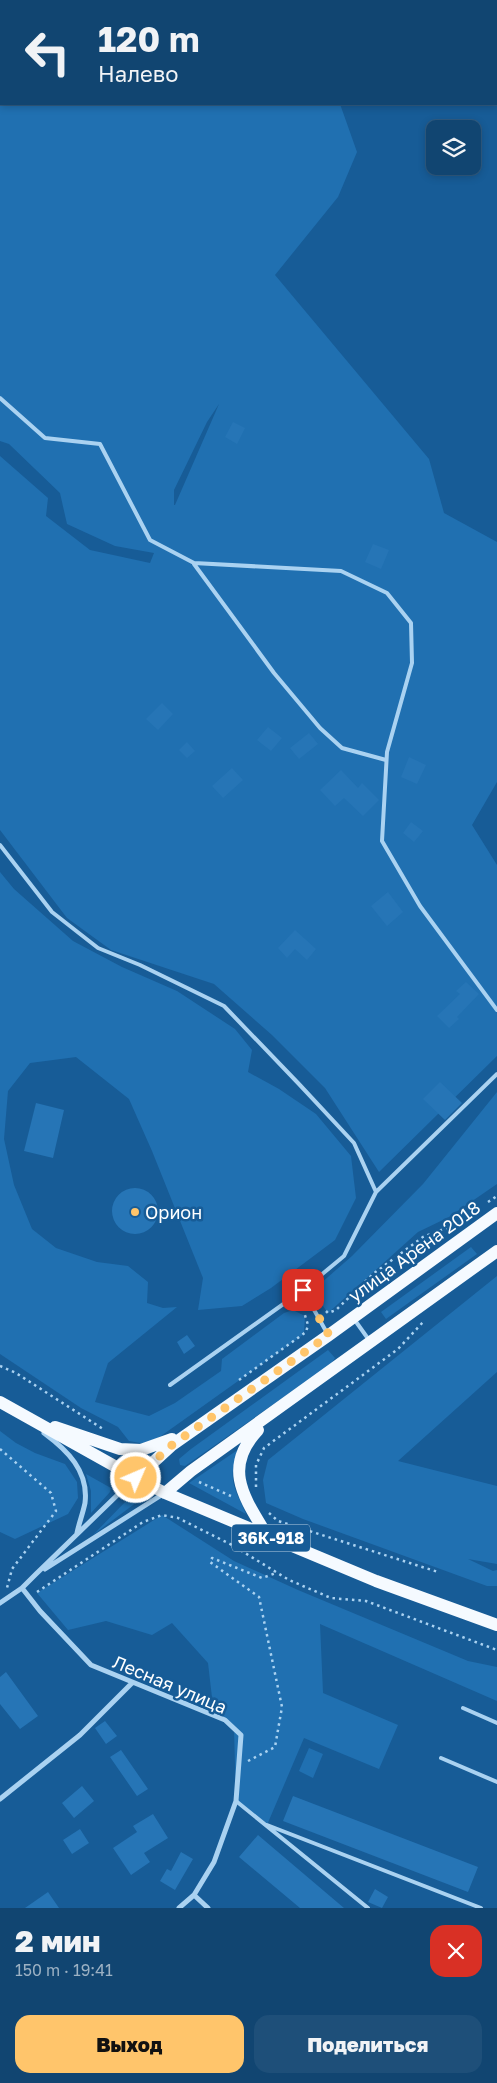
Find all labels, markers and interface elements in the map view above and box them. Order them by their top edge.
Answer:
text: 120 m [98,18,200,60]
icon: left [15,20,80,85]
text: Налево [98,60,178,87]
map controls [426,120,481,175]
button: layers [426,120,481,175]
street label: улица Арена 2018 [344,1196,484,1306]
place label: Орион [145,1201,202,1223]
marker: Орион [129,1206,141,1218]
pin [282,1269,324,1311]
icon: arrive [289,1276,317,1304]
position arrow [109,1451,161,1503]
road number: 36К-918 [232,1525,310,1552]
street label: Лесная улица [110,1650,230,1718]
text: 2 мин [15,1923,100,1959]
button: close [430,1925,482,1977]
text: 150 m · 19:41 [15,1960,113,1980]
button: Выход [15,2015,244,2073]
button: Поделиться [254,2015,482,2073]

